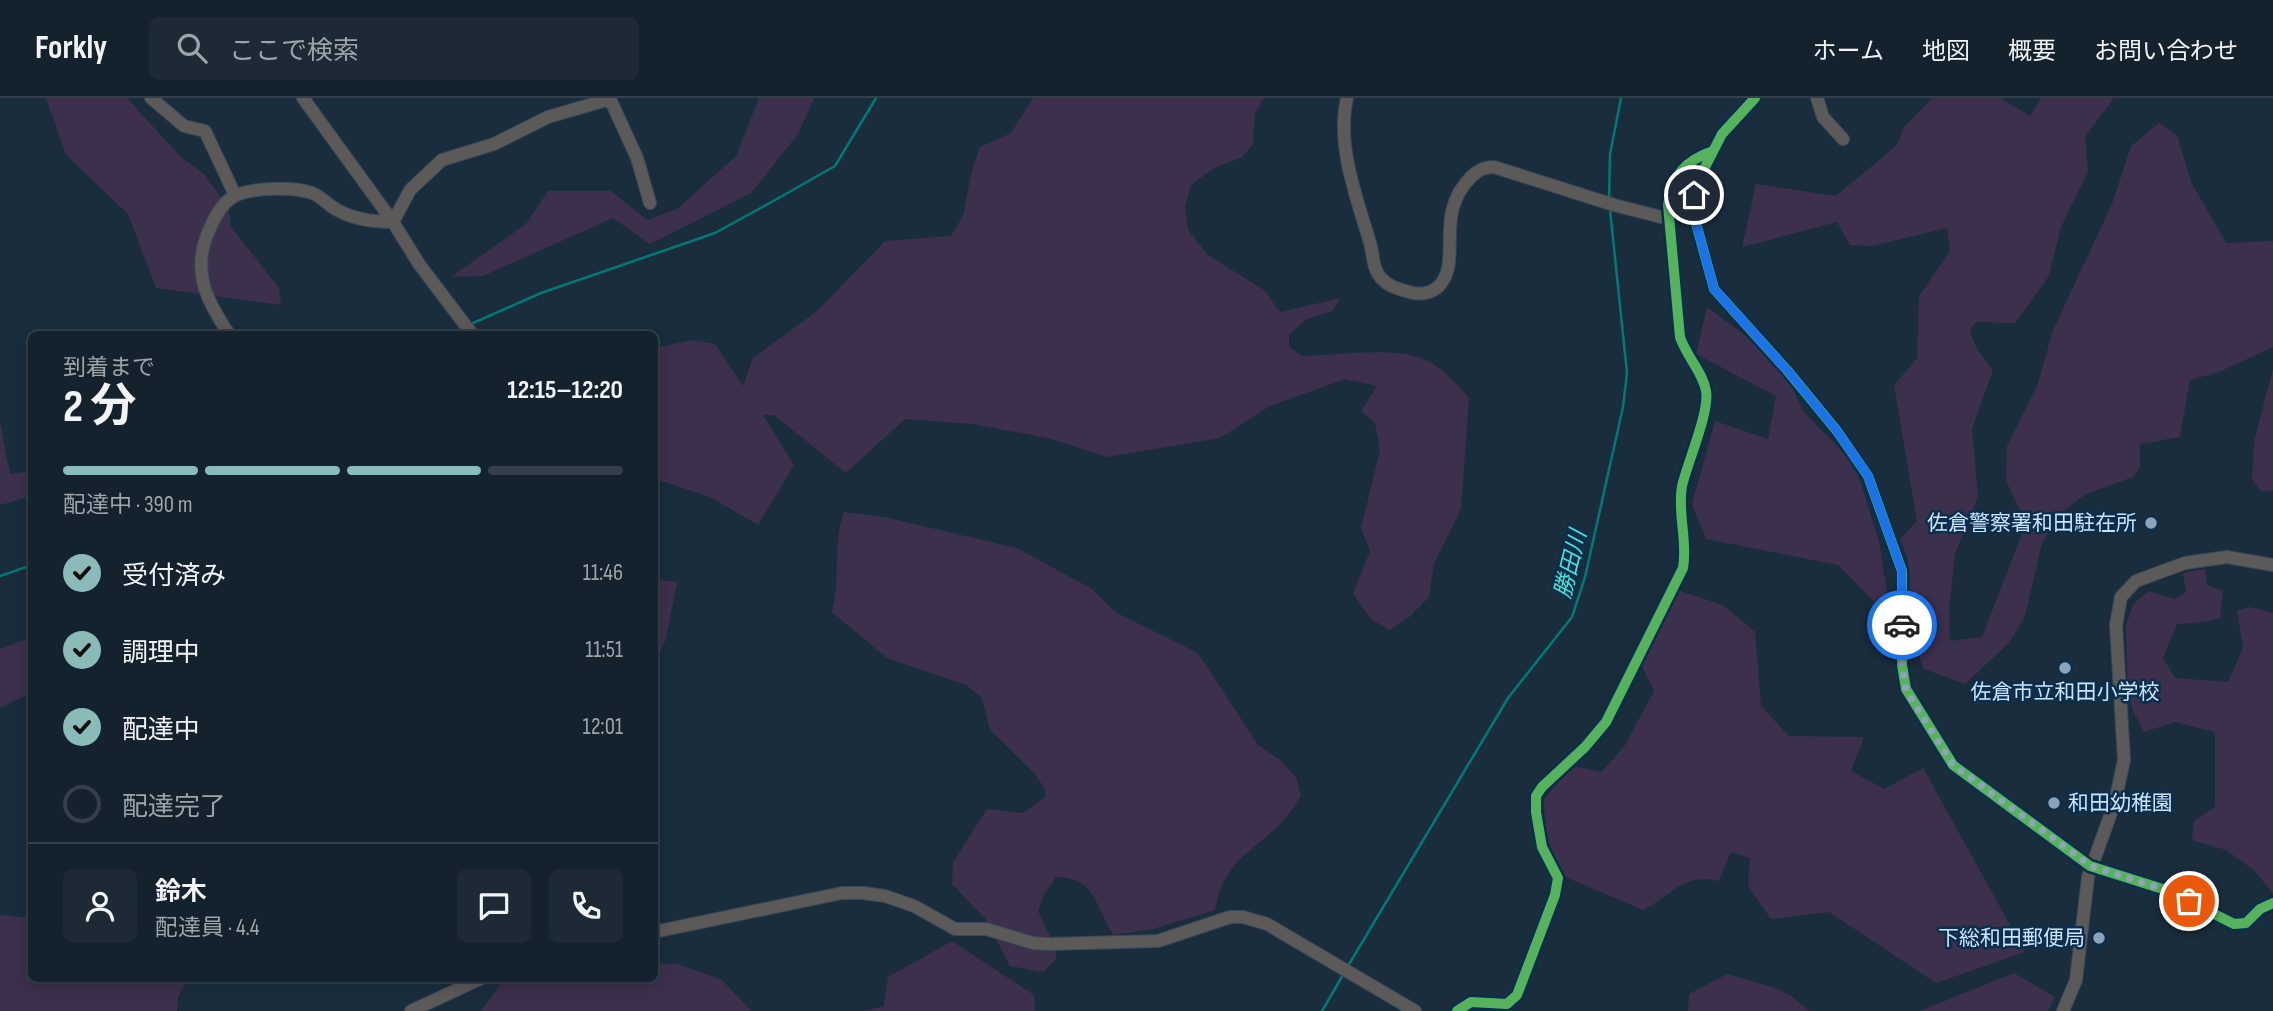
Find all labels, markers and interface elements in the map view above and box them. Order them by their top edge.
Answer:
search box [149,17,639,80]
text: Forkly [35,28,107,68]
icon: search [173,29,211,67]
text: ここで検索 [229,36,359,67]
text: ホーム [1813,37,1884,66]
text: 地図 [1922,37,1970,66]
text: 概要 [2008,37,2056,66]
text: お問い合わせ [2094,37,2238,66]
pin [1664,165,1724,225]
icon: home [1675,176,1713,214]
text: 到着まで [63,354,155,382]
text: 12:15–12:20 [507,375,623,406]
text: 2 分 [63,380,136,435]
text: 配達中 · 390 m [63,491,192,519]
place label: 佐倉警察署和田駐在所 [1927,511,2137,536]
marker: 佐倉警察署和田駐在所 [2143,515,2159,531]
water label: 勝田川 [1549,524,1594,601]
icon: check [63,554,101,592]
text: 11:46 [583,559,623,587]
text: 受付済み [122,561,226,592]
courier [1867,590,1937,660]
icon: car [1883,606,1921,644]
icon: check [63,631,101,669]
text: 11:51 [585,636,623,664]
text: 調理中 [122,638,200,669]
marker: 佐倉市立和田小学校 [2057,660,2073,676]
place label: 佐倉市立和田小学校 [1971,680,2160,705]
icon: check [63,708,101,746]
text: 12:01 [583,713,623,741]
text: 配達中 [122,715,200,746]
place label: 和田幼稚園 [2068,791,2173,816]
text: 配達完了 [122,792,226,823]
marker: 和田幼稚園 [2046,795,2062,811]
button: person [63,869,137,943]
button: chat [457,869,531,943]
button: phone [549,869,623,943]
pin [2159,871,2219,931]
text: 鈴木 [155,877,207,908]
icon: bag [2170,882,2208,920]
text: 配達員 · 4.4 [155,914,259,942]
place label: 下総和田郵便局 [1938,926,2085,951]
marker: 下総和田郵便局 [2091,930,2107,946]

